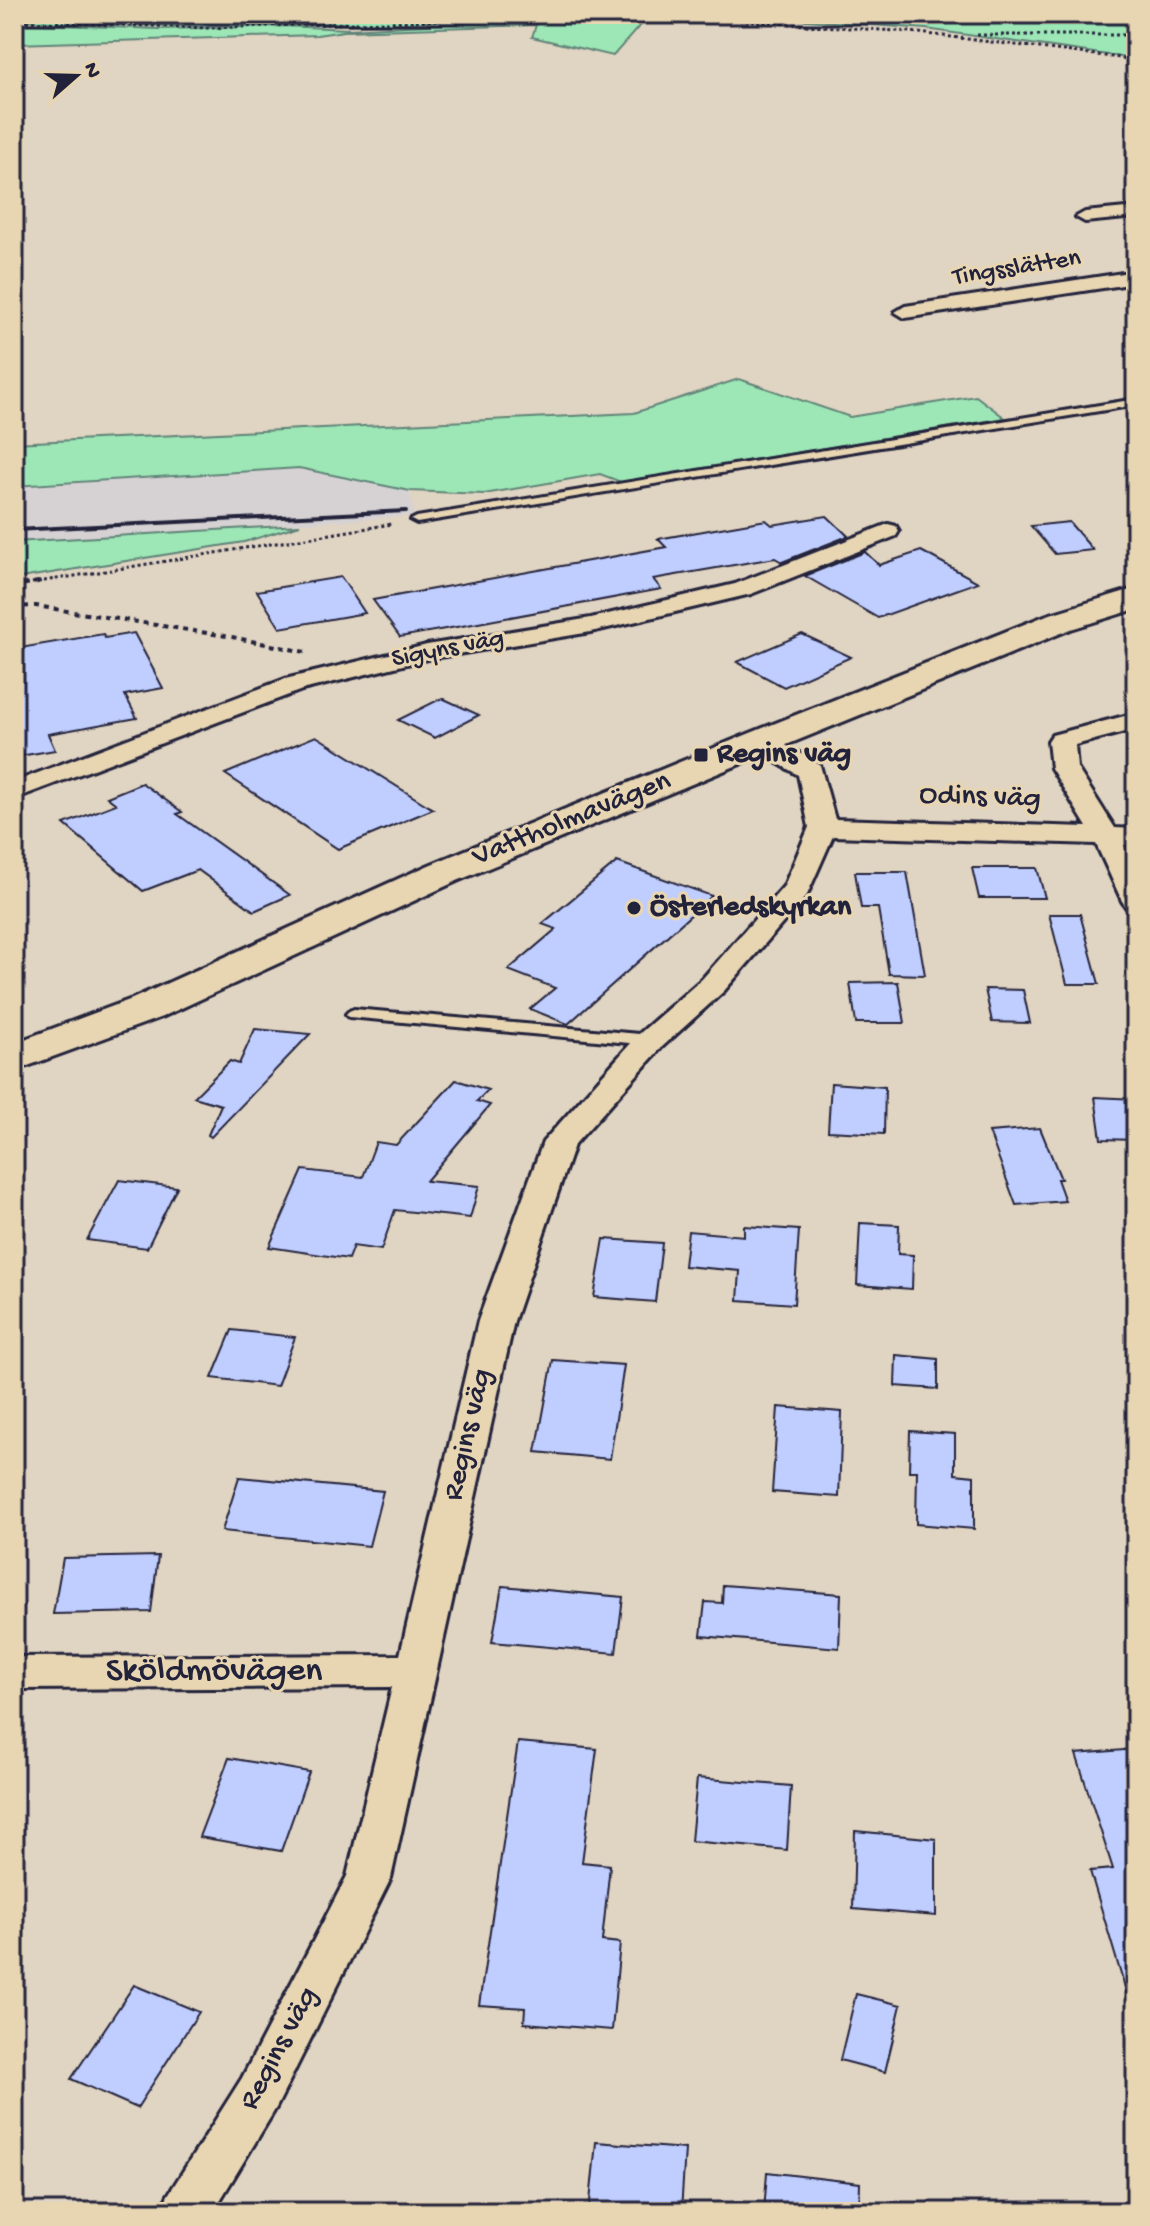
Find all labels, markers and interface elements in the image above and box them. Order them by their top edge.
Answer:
north arrow [36,36,116,116]
text: N [76,59,106,82]
street label: Tingsslätten [949,243,1084,295]
street label: Sigyns väg [389,624,507,676]
place label: Regins väg [716,738,851,773]
marker: Regins väg [692,746,710,764]
street label: Vattholmavägen [467,764,676,876]
street label: Odins väg [919,778,1041,818]
place label: Österledskyrkan [650,891,852,926]
marker: Österledskyrkan [625,899,643,917]
street label: Regins väg [437,1366,501,1504]
street label: Sköldmövägen [106,1651,322,1694]
street label: Regins väg [233,1982,327,2116]

